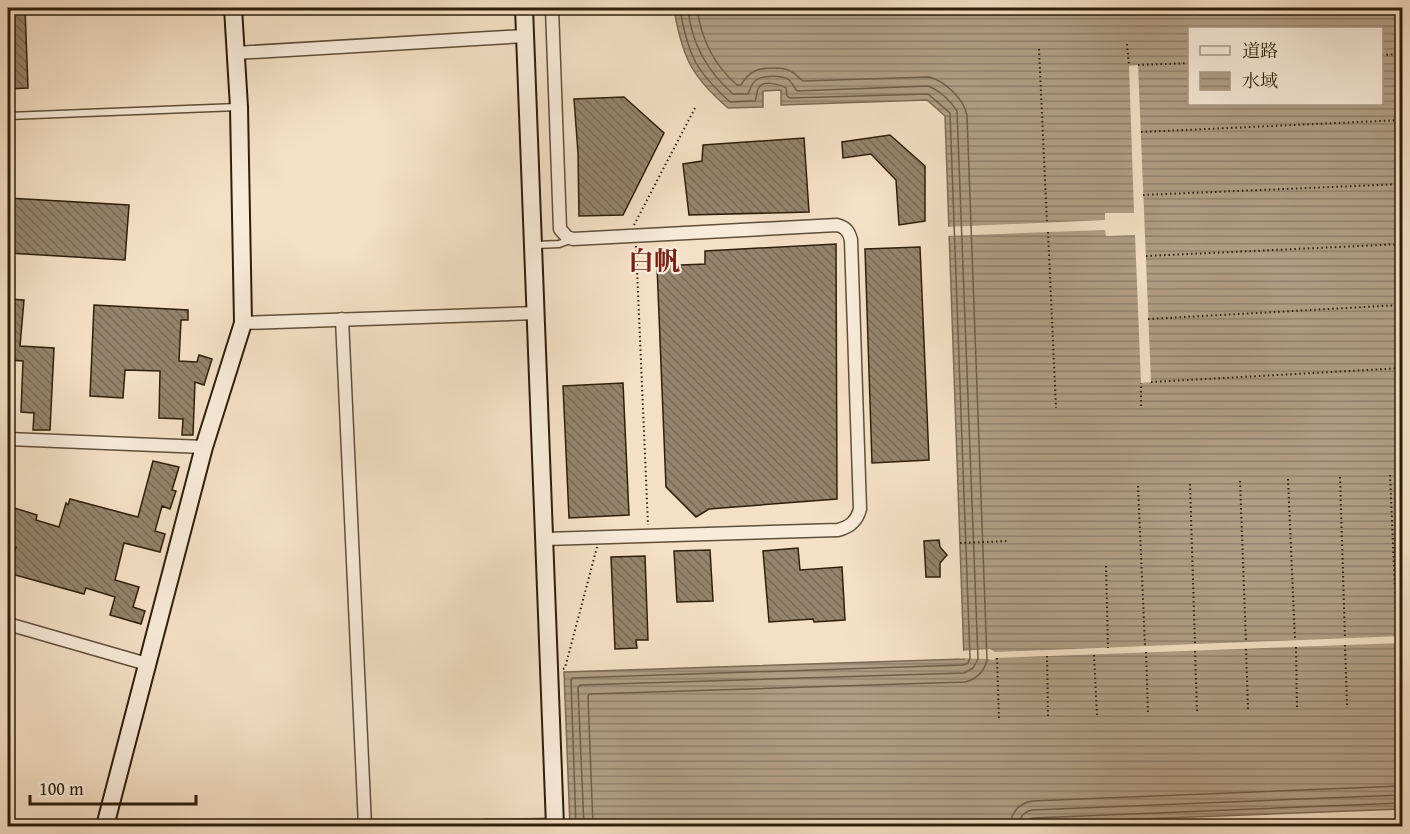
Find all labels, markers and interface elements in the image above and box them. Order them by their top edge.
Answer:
legend [1188,27,1383,105]
text: 道路 [1242,37,1278,64]
text: 水域 [1242,67,1278,94]
district label: 白帆 [628,241,680,280]
scale bar [30,768,196,806]
text: 100 m [39,775,84,802]

